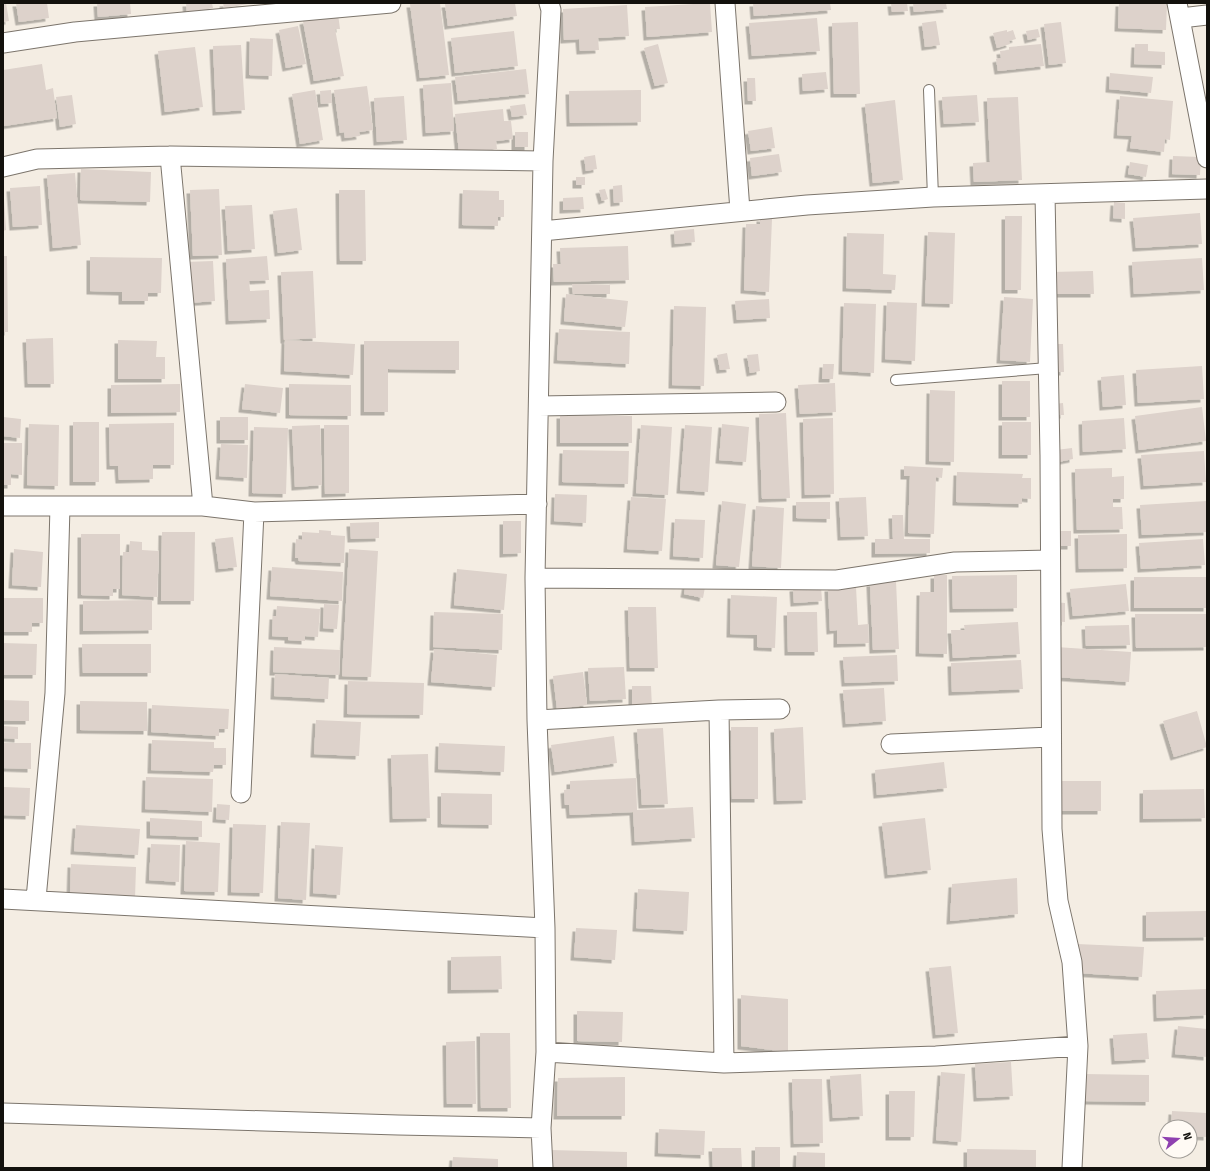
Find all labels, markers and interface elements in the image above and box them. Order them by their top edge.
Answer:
north arrow [1158,1119,1198,1159]
text: N [1180,1131,1194,1142]

